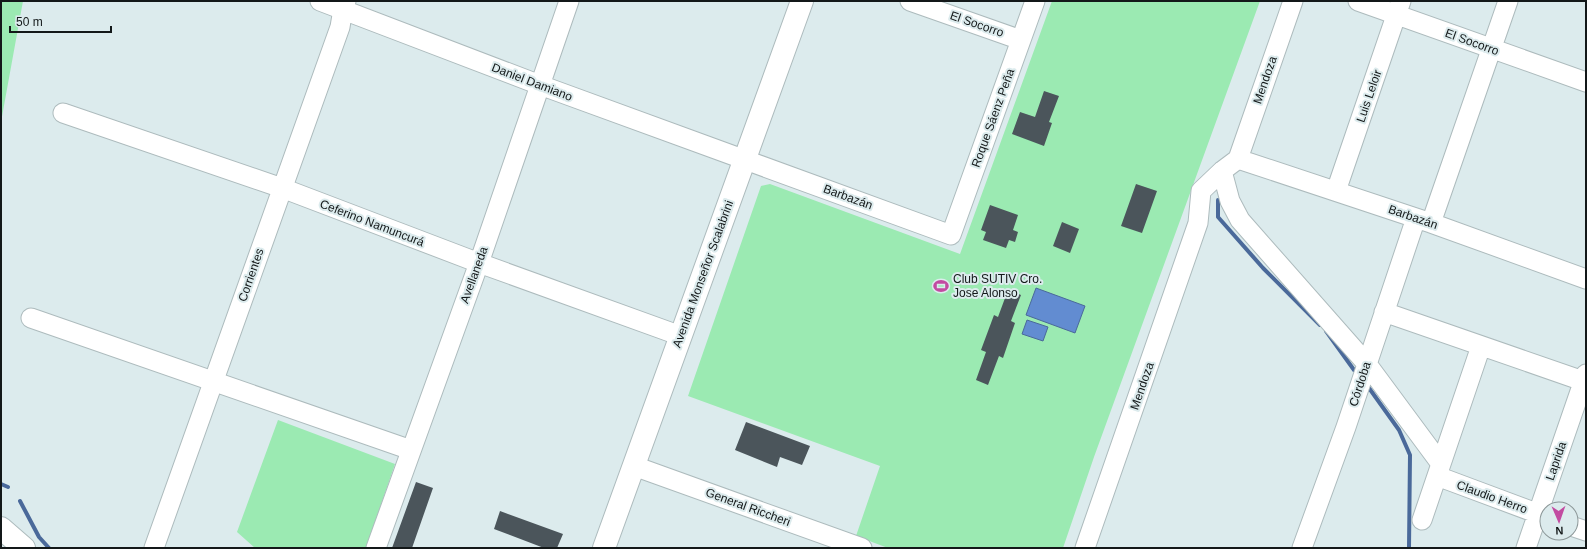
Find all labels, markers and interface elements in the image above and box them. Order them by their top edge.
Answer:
scale bar [10,8,111,34]
street label: El Socorro [948,8,1006,40]
text: 50 m [16,15,43,29]
street label: El Socorro [1443,26,1501,58]
street label: Mendoza [1250,54,1280,106]
street label: Daniel Damiano [490,60,575,104]
street label: Roque Sáenz Peña [969,66,1017,169]
street label: Luis Leloir [1353,68,1385,124]
street label: Barbazán [821,182,875,212]
street label: Ceferino Namuncurá [318,197,426,249]
street label: Avenida Monseñor Scalabrini [670,198,736,350]
street label: Barbazán [1386,202,1440,232]
street label: Avellaneda [457,245,491,305]
street label: Corrientes [235,247,267,303]
place label: Club SUTIV Cro. Jose Alonso [953,272,1042,300]
sports icon: Club SUTIV Cro. Jose Alonso [932,277,950,295]
street label: Mendoza [1127,360,1157,412]
street label: Córdoba [1346,360,1374,408]
street label: Laprida [1543,439,1569,482]
street label: Claudio Herro [1455,478,1529,516]
street label: General Riccheri [704,485,792,529]
north arrow [1539,501,1579,541]
text: N [1555,525,1564,537]

